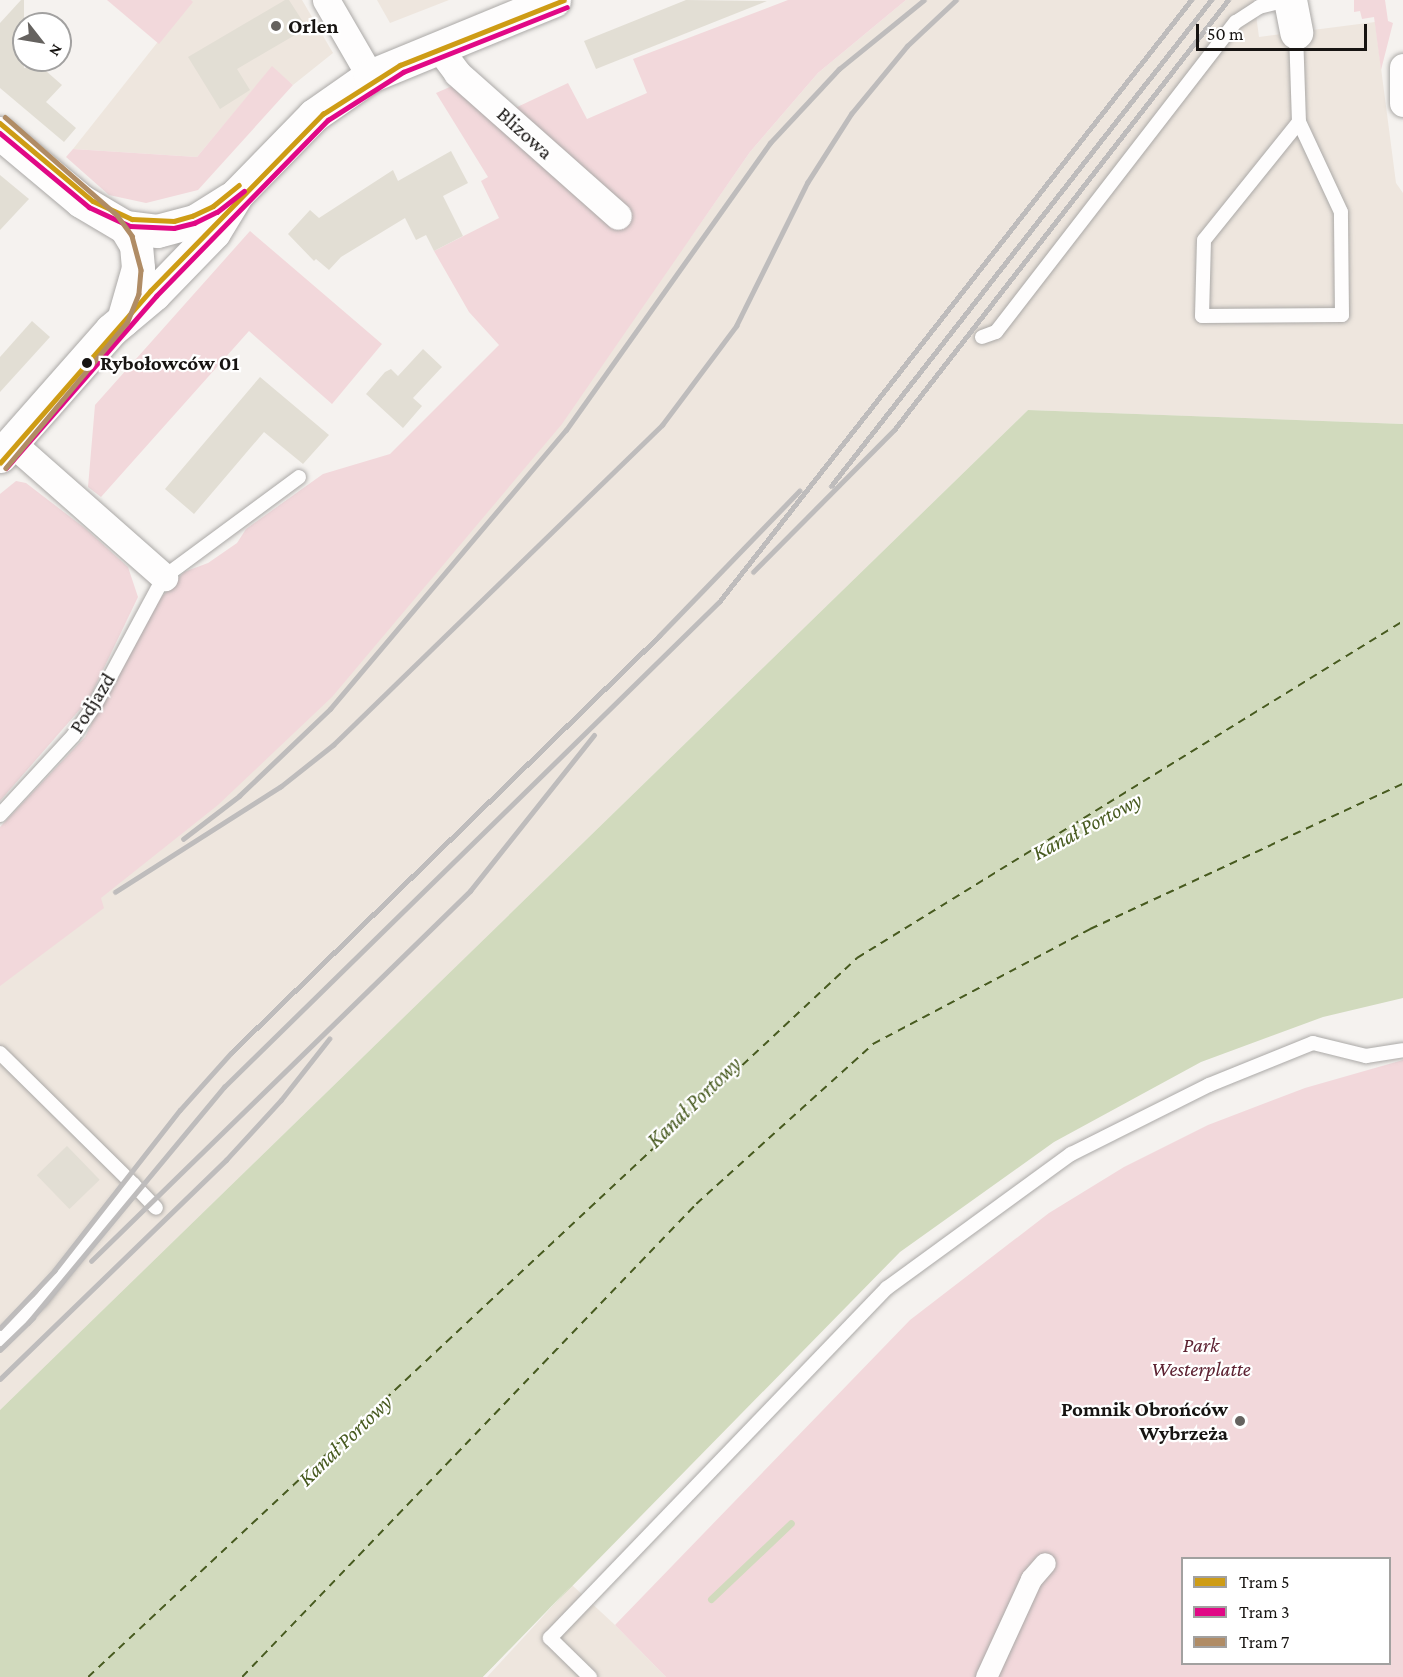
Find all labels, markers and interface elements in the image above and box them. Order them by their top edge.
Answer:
north arrow [12,12,72,72]
scale bar [1199,12,1370,50]
place label: Orlen [288,13,339,39]
marker: Orlen [269,19,283,33]
text: 50 m [1207,24,1244,44]
text: N [46,41,66,60]
street label: Blizowa [492,101,558,165]
place label: Rybołowców 01 [100,350,239,376]
marker: Rybołowców 01 [78,354,96,372]
street label: Podjazd [64,668,120,738]
water label: Kanał Portowy [1028,786,1146,866]
water label: Kanał Portowy [641,1051,747,1153]
park label: Park Westerplatte [1151,1332,1251,1382]
water label: Kanał Portowy [292,1389,398,1491]
place label: Pomnik Obrońców Wybrzeża [1061,1396,1228,1446]
marker: Pomnik Obrońców Wybrzeża [1233,1414,1247,1428]
legend [1181,1557,1391,1665]
text: Tram 5 [1239,1572,1290,1592]
text: Tram 3 [1239,1602,1290,1622]
text: Tram 7 [1239,1632,1289,1652]

